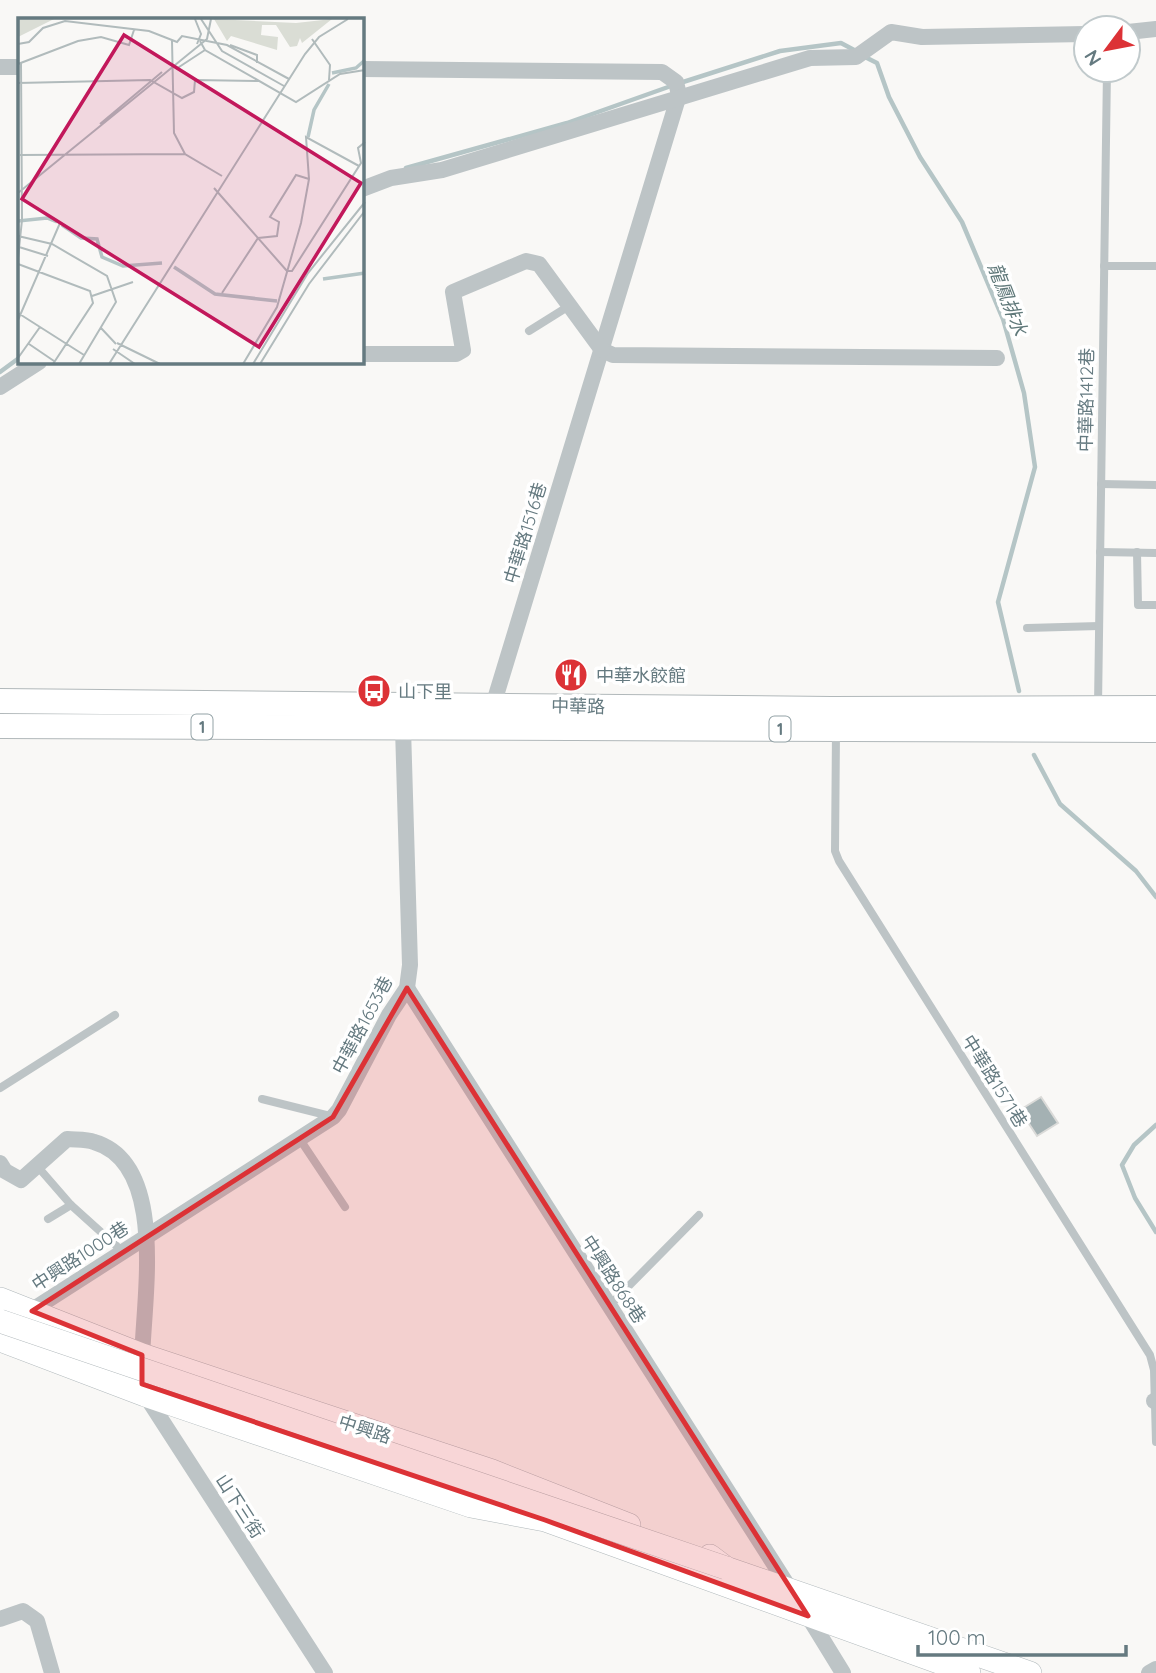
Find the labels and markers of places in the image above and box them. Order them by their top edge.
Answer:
restaurant icon: 中華水餃館 [552,656,590,694]
place label: 中華水餃館 [596,664,686,687]
bus stop icon: 山下里 [355,672,393,710]
place label: 山下里 [398,680,452,703]

